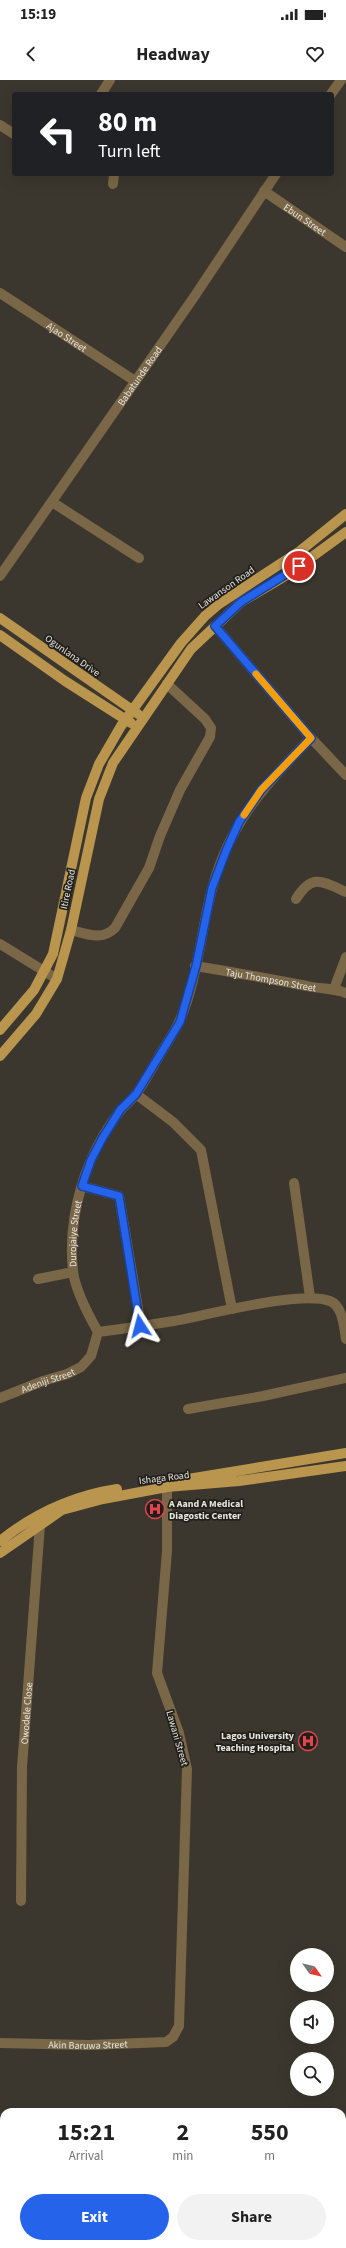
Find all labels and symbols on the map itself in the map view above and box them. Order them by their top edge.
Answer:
street label: Ebun Street [281,200,329,240]
street label: Ajao Street [44,319,90,356]
street label: Babatunde Road [115,344,166,409]
pin [282,549,316,583]
street label: Lawanson Road [196,563,258,612]
street label: Ogunlana Drive [42,632,103,680]
street label: Itire Road [57,868,79,910]
street label: Taju Thompson Street [224,965,318,996]
street label: Durojaiye Street [66,1198,86,1267]
position arrow [119,1305,161,1347]
street label: Adeniji Street [19,1365,78,1397]
street label: Ishaga Road [138,1468,190,1488]
place label: A Aand A Medical Diagostic Center [168,1497,243,1523]
hospital icon: A Aand A Medical Diagostic Center [144,1498,166,1520]
street label: Owodele Close [18,1682,36,1745]
street label: Lawani Street [162,1709,192,1768]
place label: Lagos University Teaching Hospital [216,1729,295,1755]
hospital icon: Lagos University Teaching Hospital [297,1730,319,1752]
north arrow [290,1948,334,1992]
street label: Akin Baruwa Street [48,2037,129,2053]

